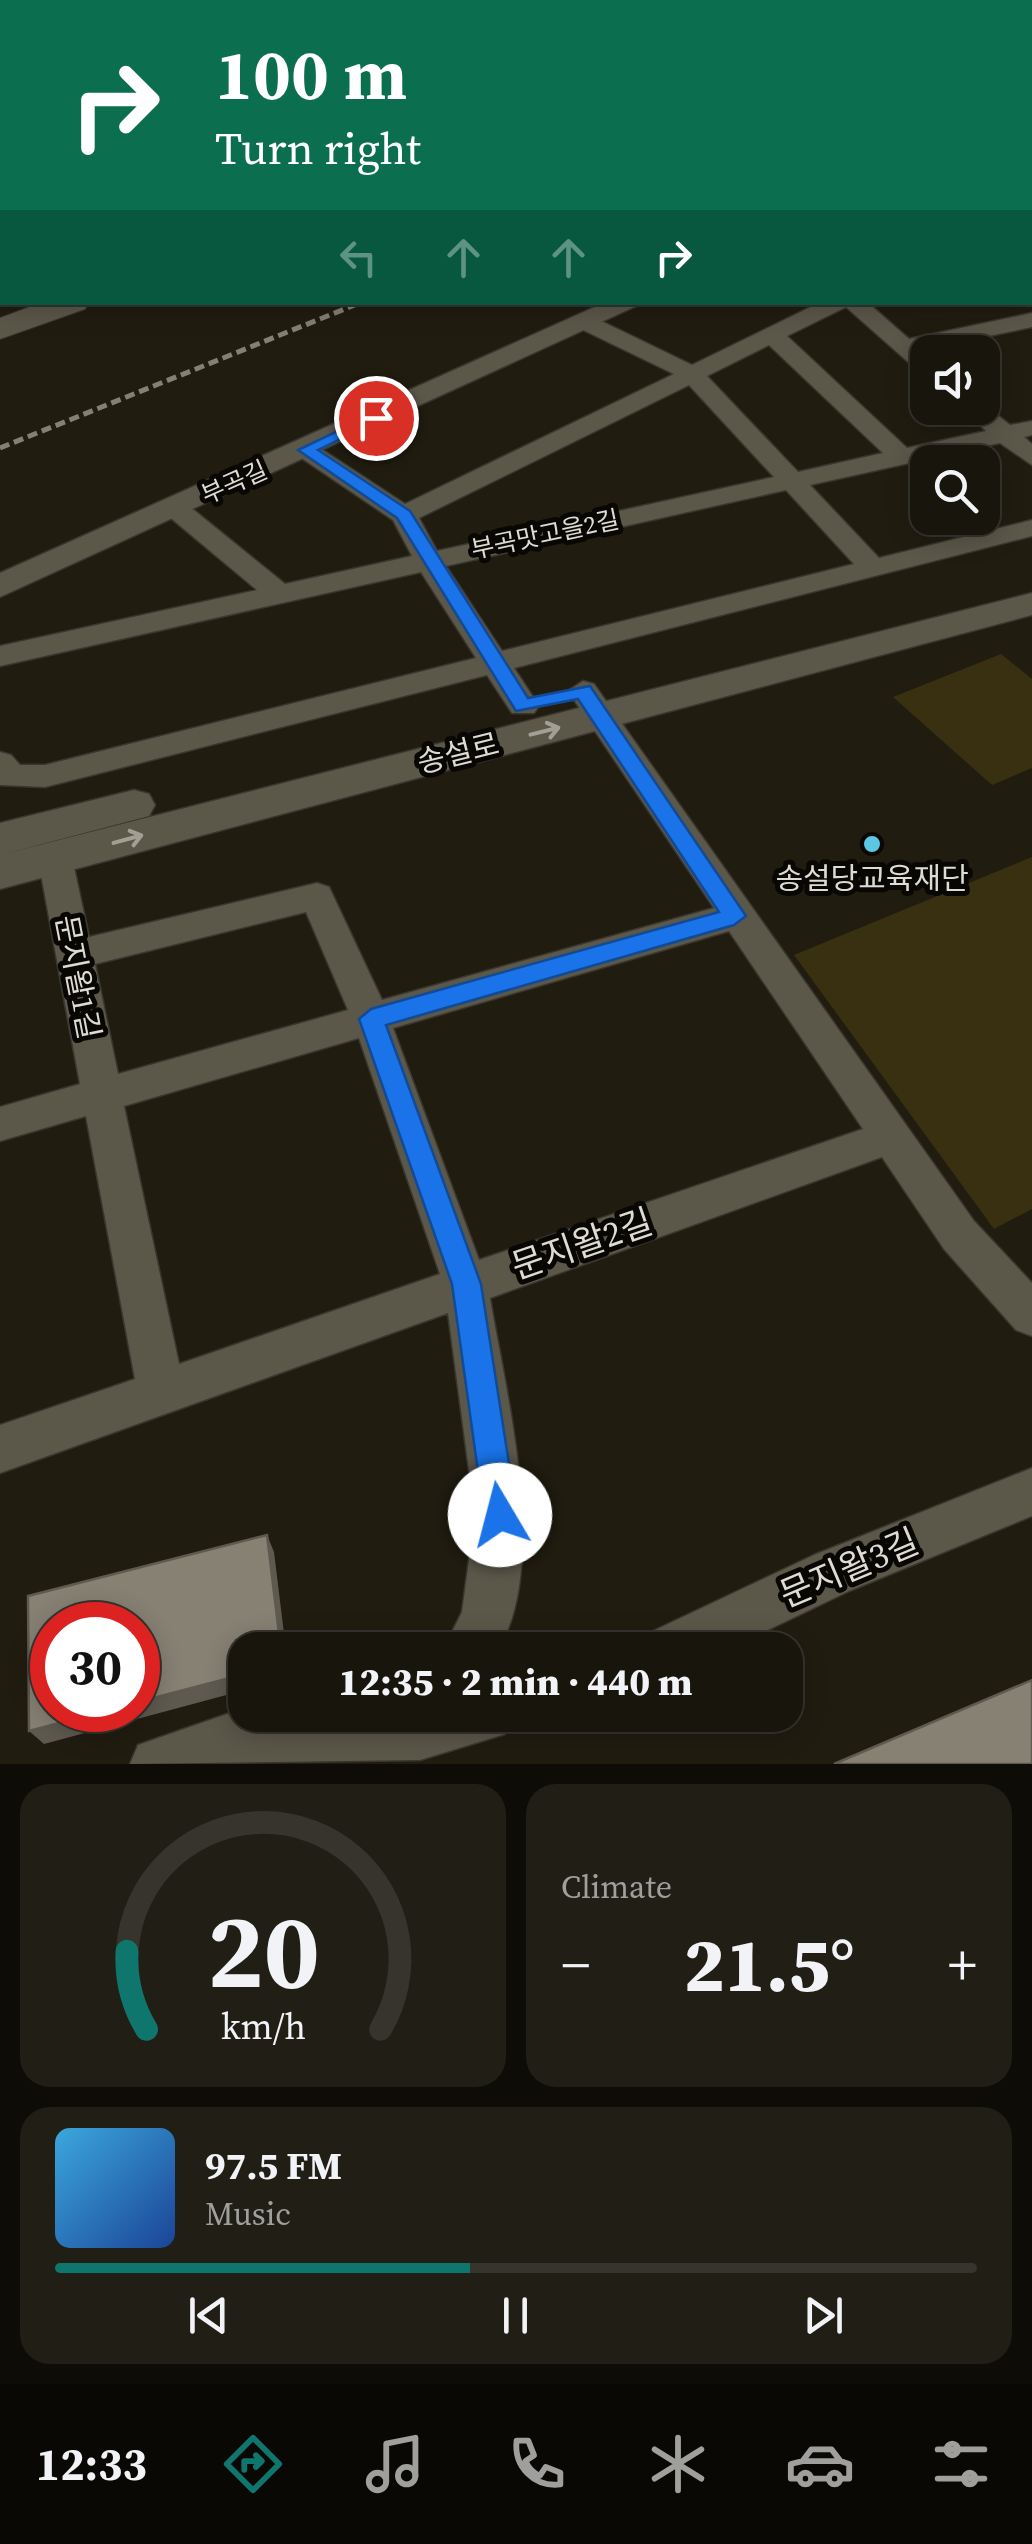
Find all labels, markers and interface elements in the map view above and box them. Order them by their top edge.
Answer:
text: 100 m [215,26,407,122]
icon: right [50,40,180,170]
text: Turn right [215,117,421,179]
icon: left [331,230,386,285]
icon: ahead [436,230,491,285]
icon: ahead [541,230,596,285]
icon: right [646,230,701,285]
map controls [910,335,1000,535]
button: sound [910,335,1000,425]
pin [334,376,419,461]
icon: arrive [349,391,404,446]
button: search [910,445,1000,535]
street label: 부곡길 [196,452,272,512]
street label: 부곡맛고을2길 [468,502,622,566]
one-way arrow [528,721,560,739]
street label: 송설로 [413,723,503,783]
one-way arrow [111,829,143,847]
marker: 송설당교육재단 [861,833,883,855]
place label: 송설당교육재단 [775,858,969,899]
street label: 문지왈1길 [46,912,110,1042]
street label: 문지왈2길 [505,1197,659,1291]
position arrow [448,1463,552,1567]
street label: 문지왈3길 [772,1517,926,1619]
speed limit sign: 30 [30,1602,160,1732]
text: 12:35 · 2 min · 440 m [338,1656,693,1708]
text: Climate [561,1865,672,1909]
text: 20 [207,1879,319,2022]
text: 21.5° [683,1913,855,2016]
text: − [561,1927,590,2002]
text: + [948,1927,977,2002]
text: km/h [220,2002,306,2051]
text: 97.5 FM [205,2140,342,2192]
text: Music [205,2192,291,2236]
icon: previous [181,2288,236,2343]
icon: pause [488,2288,543,2343]
icon: next [796,2288,851,2343]
icon: directions [218,2429,288,2499]
icon: music [360,2429,430,2499]
icon: phone [502,2429,572,2499]
icon: climate [643,2429,713,2499]
icon: car [785,2429,855,2499]
icon: filters [926,2429,996,2499]
text: 12:33 [36,2433,147,2495]

